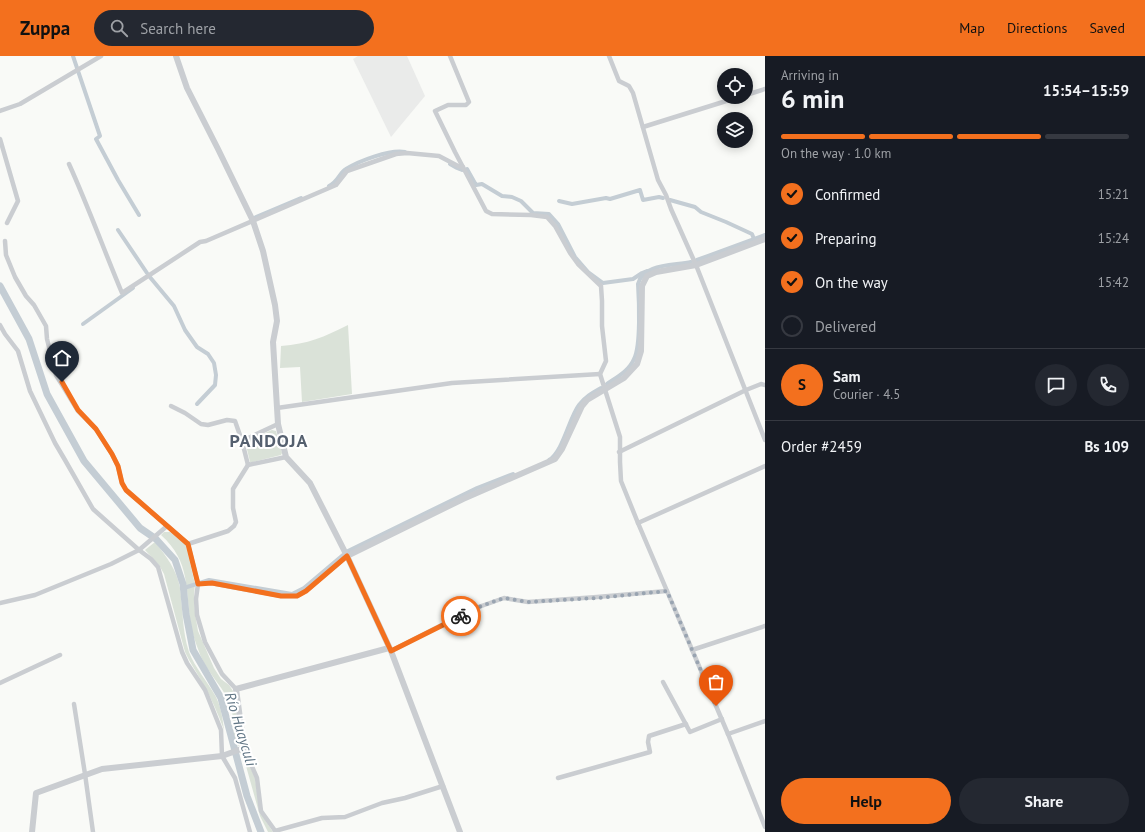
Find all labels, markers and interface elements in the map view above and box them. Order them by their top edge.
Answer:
search box [94,10,374,46]
text: Zuppa [20,16,70,40]
icon: search [108,17,130,39]
text: Search here [140,19,216,38]
text: Map [959,19,985,37]
text: Directions [1007,19,1067,37]
text: Saved [1089,19,1125,37]
text: Arriving in [781,67,839,84]
map controls [717,68,753,148]
button: locate [717,68,753,104]
text: 15:54–15:59 [1043,81,1129,100]
text: 6 min [781,82,844,115]
button: layers [717,112,753,148]
text: On the way · 1.0 km [781,145,891,162]
icon: check [781,183,803,205]
text: Confirmed [815,185,880,204]
text: 15:21 [1098,186,1129,203]
icon: check [781,227,803,249]
text: Preparing [815,229,877,248]
text: 15:24 [1098,230,1129,247]
icon: check [781,271,803,293]
text: On the way [815,273,888,292]
text: 15:42 [1098,274,1129,291]
text: Delivered [815,317,876,336]
pin [45,341,79,382]
icon: home [51,347,73,369]
button: chat [1035,364,1077,406]
button: phone [1087,364,1129,406]
text: Sam [833,367,860,386]
text: S [798,375,806,394]
text: Courier · 4.5 [833,386,900,403]
district label: PANDOJA [230,429,308,452]
text: Order #2459 [781,437,862,456]
text: Bs 109 [1084,437,1129,456]
courier [441,596,481,636]
icon: bike [450,605,472,627]
pin [699,665,733,706]
icon: bag [705,671,727,693]
water label: Río Huayculi [221,690,262,769]
button: Help [781,778,951,824]
button: Share [959,778,1129,824]

